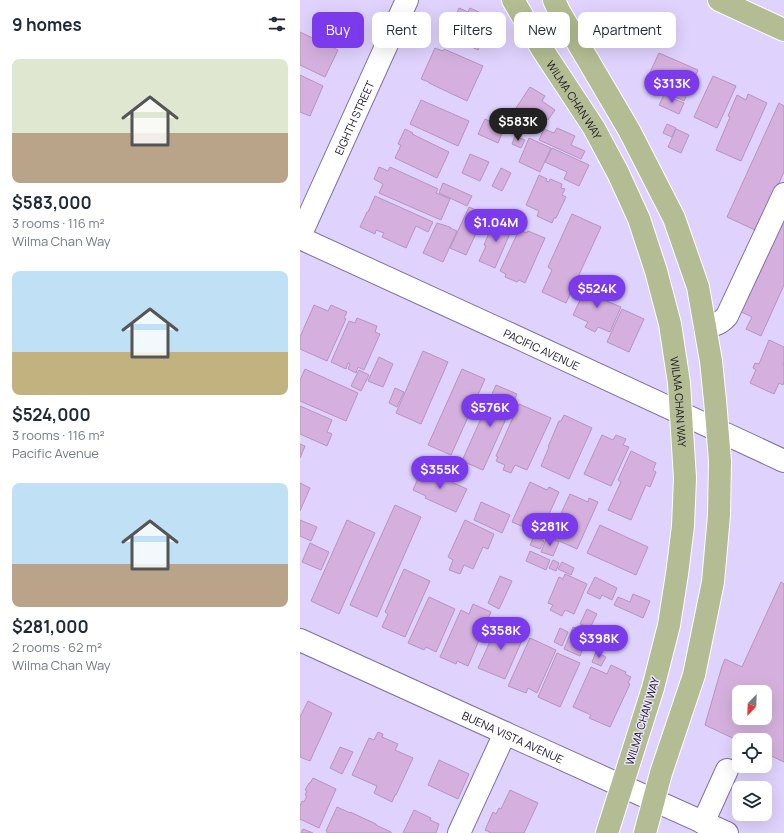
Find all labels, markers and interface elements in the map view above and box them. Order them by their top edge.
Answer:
chip: Buy [312,12,364,48]
chip: Rent [372,12,431,48]
chip: Filters [439,12,506,48]
chip: New [514,12,570,48]
chip: Apartment [578,12,676,48]
text: 9 homes [12,13,82,36]
icon: filters [266,13,288,35]
street label: WILMA CHAN WAY [544,57,606,142]
pin: $313K [644,70,700,104]
text: $313K [653,74,691,92]
street label: EIGHTH STREET [330,78,377,157]
icon: home [114,85,186,157]
pin: $583K [490,108,546,142]
text: $583K [498,112,538,130]
text: $583,000 [12,191,92,214]
pin: $1.04M [463,209,529,243]
text: $1.04M [474,213,518,231]
text: 3 rooms · 116 m² [12,214,105,232]
text: Wilma Chan Way [12,232,111,250]
pin: $524K [569,275,625,309]
text: $524K [577,279,617,297]
icon: home [114,297,186,369]
street label: PACIFIC AVENUE [501,325,582,373]
street label: WILMA CHAN WAY [668,355,691,448]
pin: $576K [462,394,518,428]
text: $576K [470,398,510,416]
text: $524,000 [12,403,91,426]
text: 3 rooms · 116 m² [12,426,105,444]
text: Pacific Avenue [12,444,99,462]
pin: $355K [412,456,468,490]
text: $355K [420,460,460,478]
icon: home [114,509,186,581]
pin: $281K [522,513,578,547]
text: $281K [531,517,569,535]
text: $281,000 [12,615,89,638]
pin: $358K [473,617,529,651]
text: $358K [481,621,521,639]
pin: $398K [571,625,627,659]
text: $398K [579,629,619,647]
text: 2 rooms · 62 m² [12,638,102,656]
text: Wilma Chan Way [12,656,111,674]
street label: WILMA CHAN WAY [622,674,663,767]
north arrow [732,685,772,725]
map controls [732,685,772,821]
street label: BUENA VISTA AVENUE [460,707,566,766]
button: locate [732,733,772,773]
button: layers [732,781,772,821]

